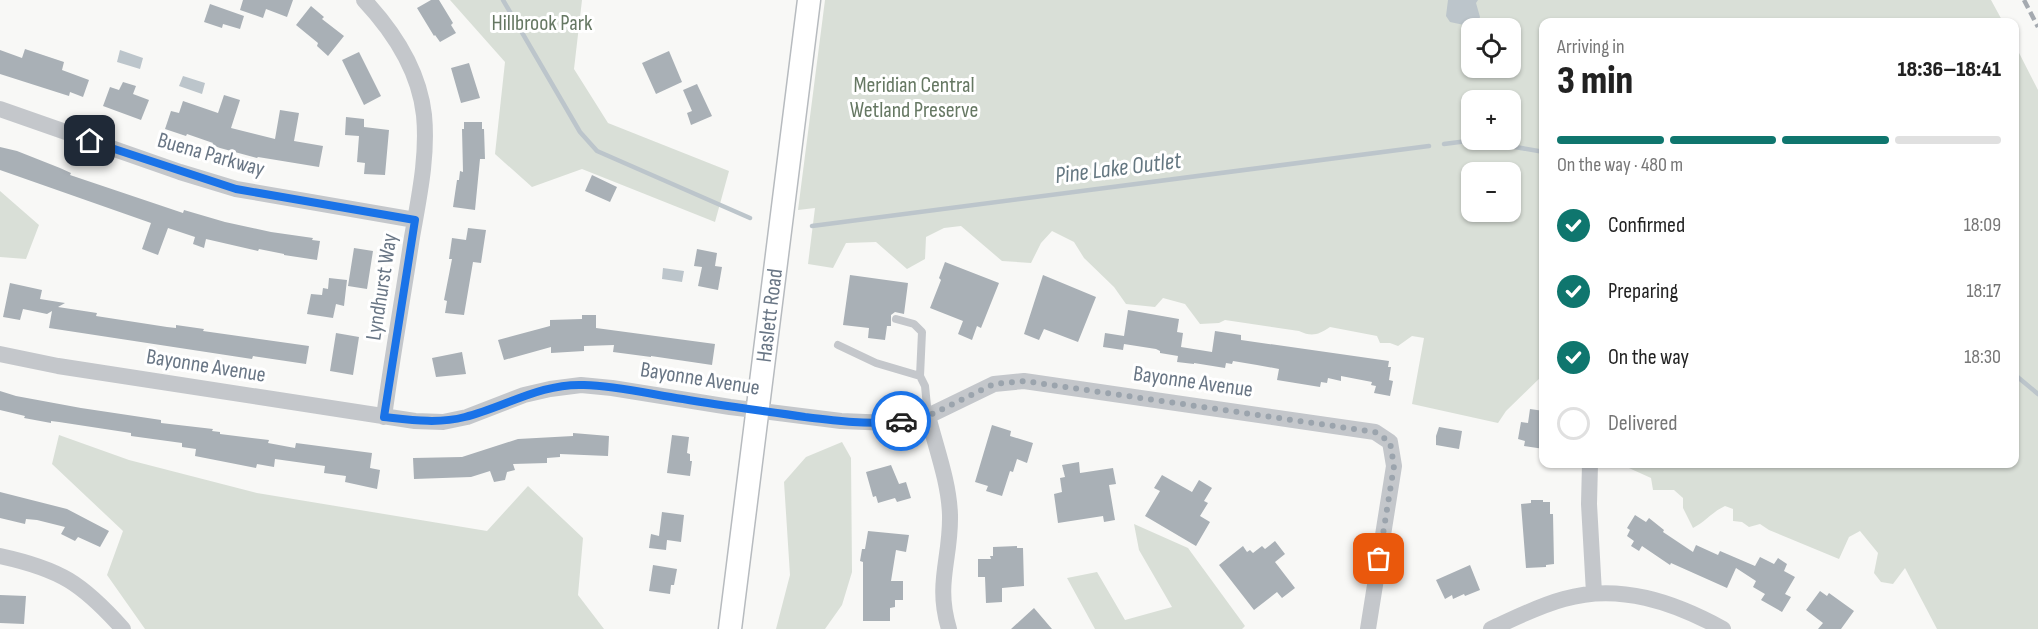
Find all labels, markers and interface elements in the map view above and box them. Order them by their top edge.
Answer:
park label: Hillbrook Park [492,10,593,37]
map controls [1461,18,1521,222]
button: locate [1461,18,1521,78]
text: Arriving in [1557,35,1625,59]
text: 18:36–18:41 [1897,56,2001,83]
text: 3 min [1557,58,1633,105]
park label: Meridian Central Wetland Preserve [850,72,978,124]
button: + [1461,90,1521,150]
pin [64,115,115,166]
icon: home [73,124,106,157]
street label: Buena Parkway [154,127,268,183]
water label: Pine Lake Outlet [1053,146,1184,190]
text: On the way · 480 m [1557,153,1683,177]
button: − [1461,162,1521,222]
icon: check [1557,209,1590,242]
text: Confirmed [1608,212,1685,239]
text: 18:09 [1964,213,2001,237]
street label: Lyndhurst Way [360,231,404,342]
street label: Haslett Road [750,267,789,364]
icon: check [1557,275,1590,308]
text: Preparing [1608,278,1678,305]
text: 18:17 [1967,279,2001,303]
icon: check [1557,341,1590,374]
street label: Bayonne Avenue [144,343,268,389]
text: On the way [1608,344,1689,371]
text: 18:30 [1964,345,2001,369]
street label: Bayonne Avenue [638,356,762,402]
street label: Bayonne Avenue [1131,360,1255,404]
courier [871,391,931,451]
icon: car [885,405,918,438]
text: Delivered [1608,410,1677,437]
pin [1353,533,1404,584]
icon: bag [1362,542,1395,575]

